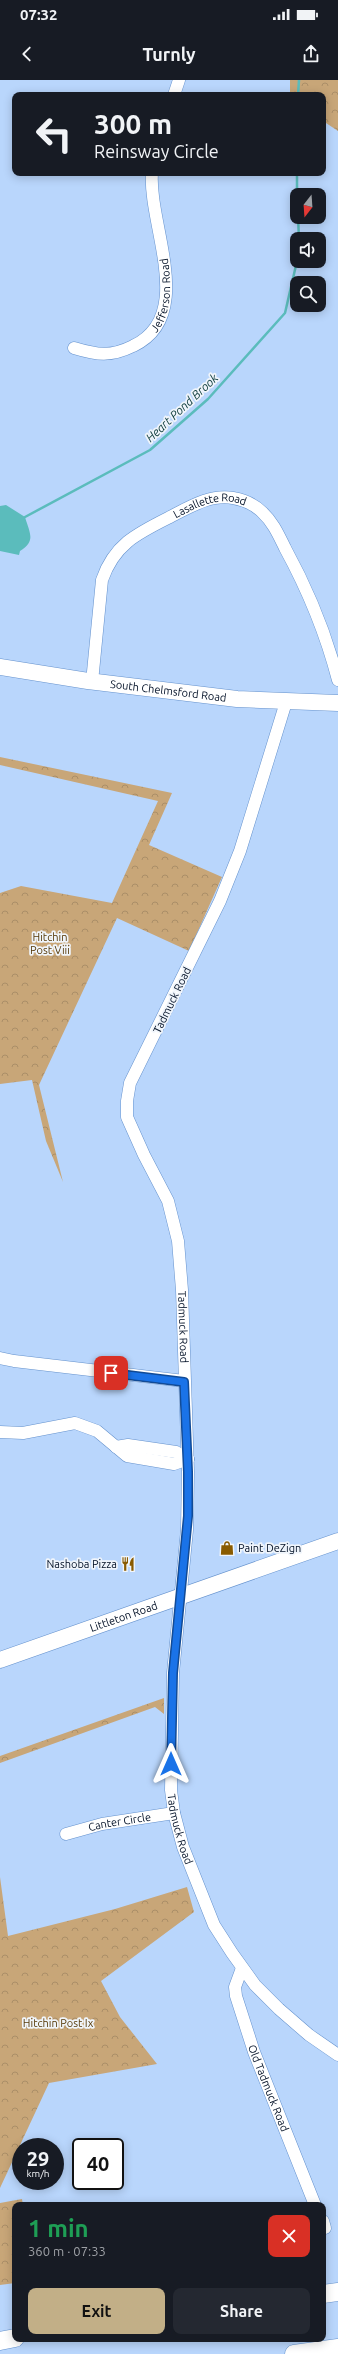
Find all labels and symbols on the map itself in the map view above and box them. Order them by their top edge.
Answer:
north arrow [290,188,326,224]
street label: Jefferson Road [148,258,172,334]
water label: Heart Pond Brook [143,370,221,444]
street label: Lasallette Road [171,491,248,520]
street label: South Chelmsford Road [109,678,227,704]
park label: Hitchin Post Viii [30,931,70,956]
street label: Tadmuck Road [151,965,193,1035]
street label: Tadmuck Road [176,1291,190,1363]
pin [94,1356,128,1390]
shop icon: Paint DeZign [219,1540,235,1556]
place label: Paint DeZign [238,1542,301,1554]
restaurant icon: Nashoba Pizza [120,1556,136,1572]
place label: Nashoba Pizza [46,1558,117,1570]
street label: Littleton Road [88,1599,159,1634]
position arrow [150,1743,192,1785]
street label: Tadmuck Road [166,1793,195,1866]
street label: Canter Circle [87,1811,152,1834]
park label: Hitchin Post Ix [23,2017,94,2029]
street label: Old Tadmuck Road [246,2043,291,2133]
speed limit sign: 40 [72,2138,124,2190]

